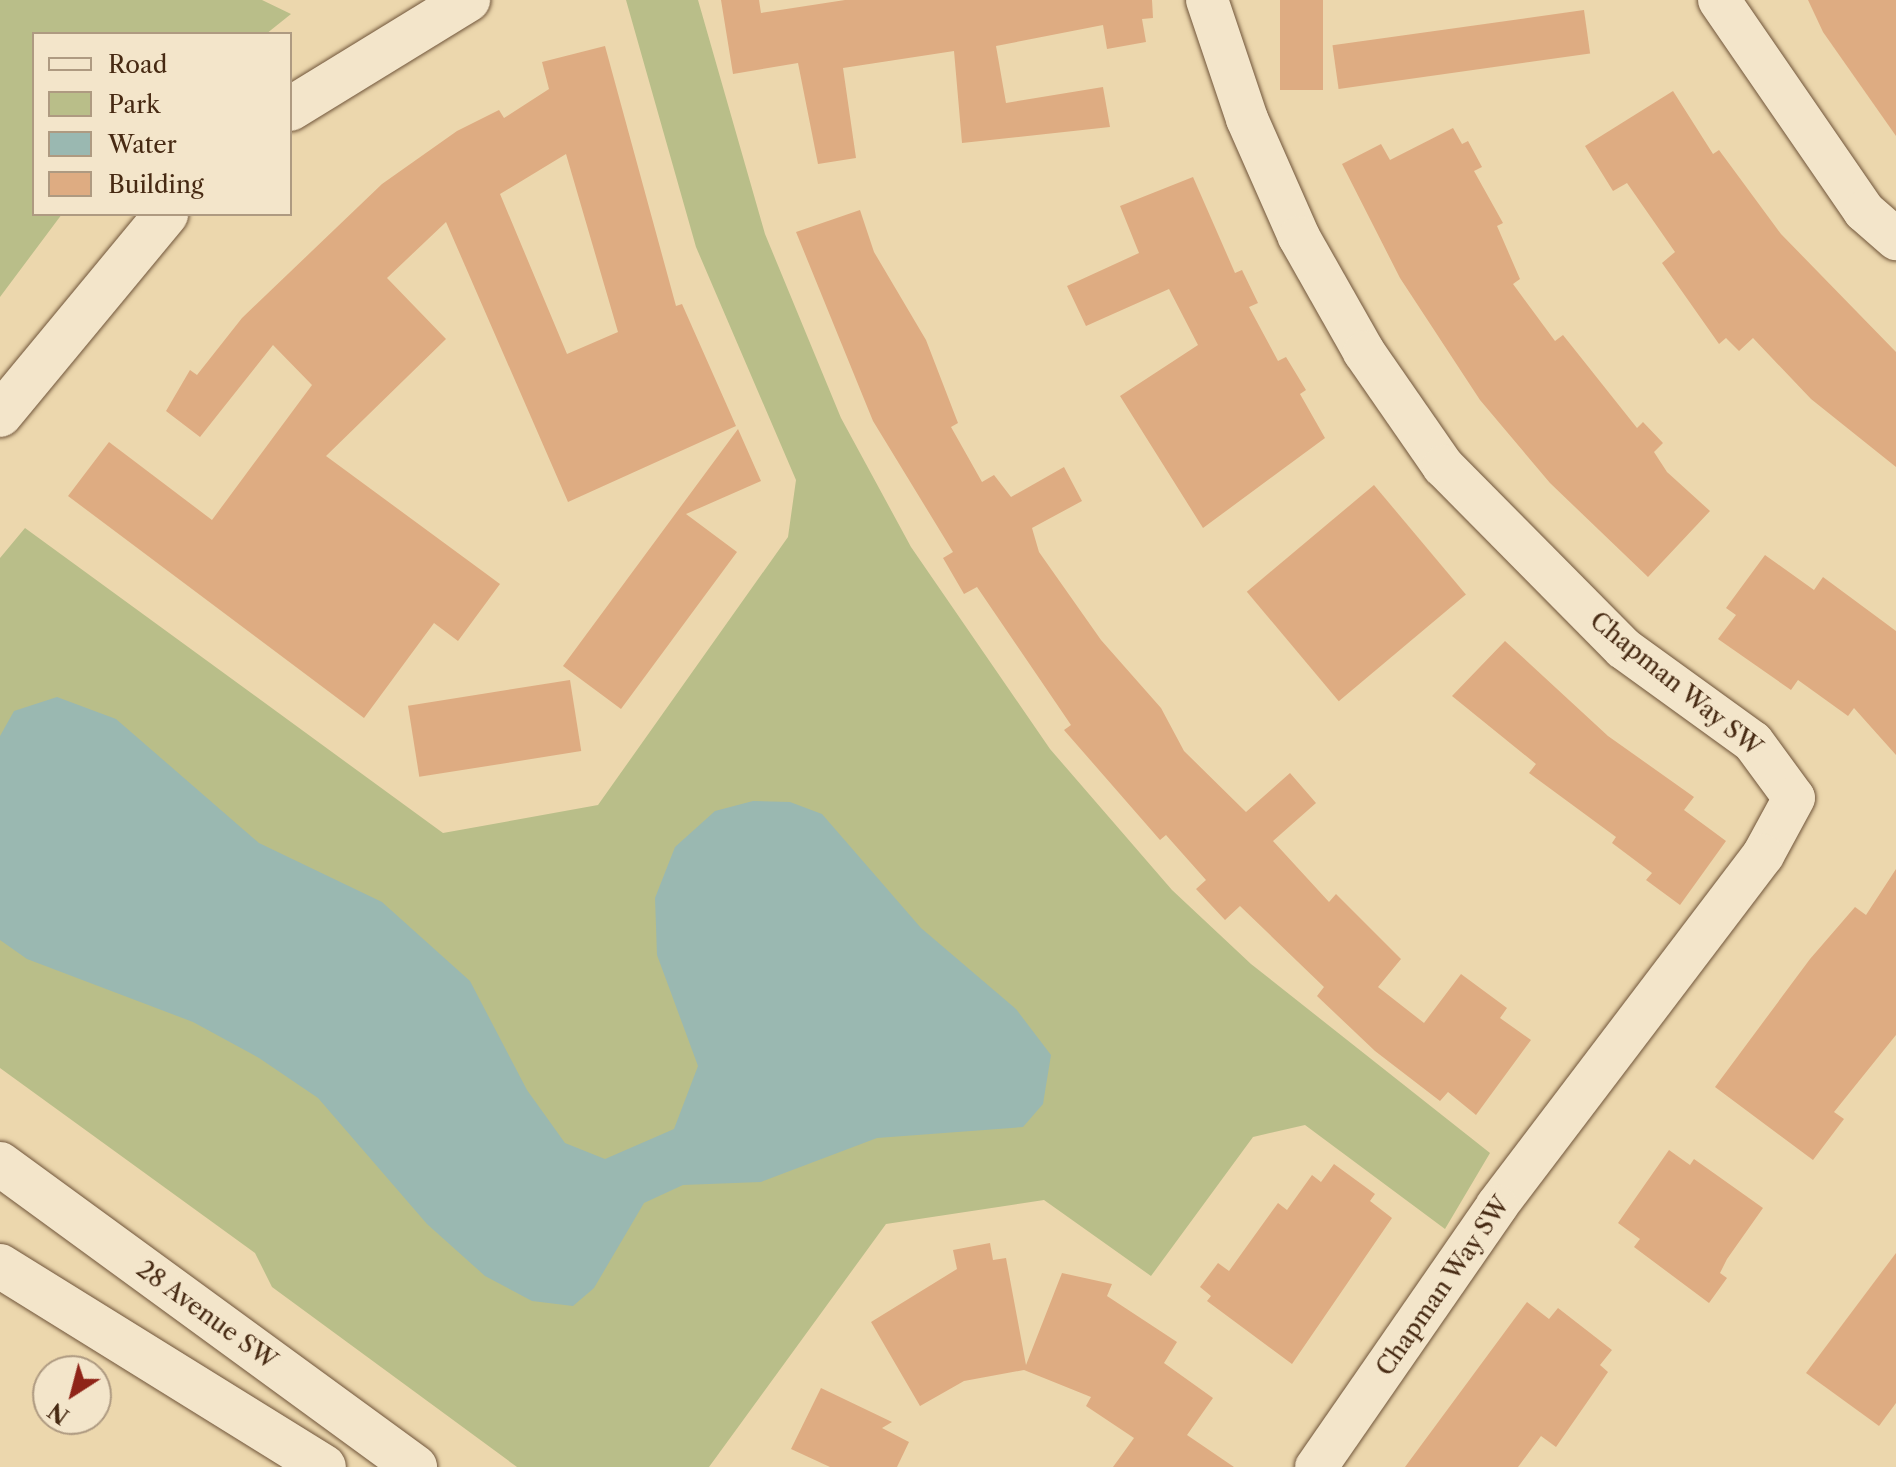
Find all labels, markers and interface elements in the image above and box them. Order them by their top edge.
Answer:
legend [32,32,292,216]
text: Road [108,50,167,79]
text: Park [108,90,160,119]
text: Water [108,130,177,159]
text: Building [108,170,204,199]
street label: Chapman Way SW [1584,605,1768,763]
street label: Chapman Way SW [1370,1190,1516,1382]
street label: 28 Avenue SW [131,1254,283,1376]
north arrow [32,1355,112,1435]
text: N [43,1397,74,1430]

